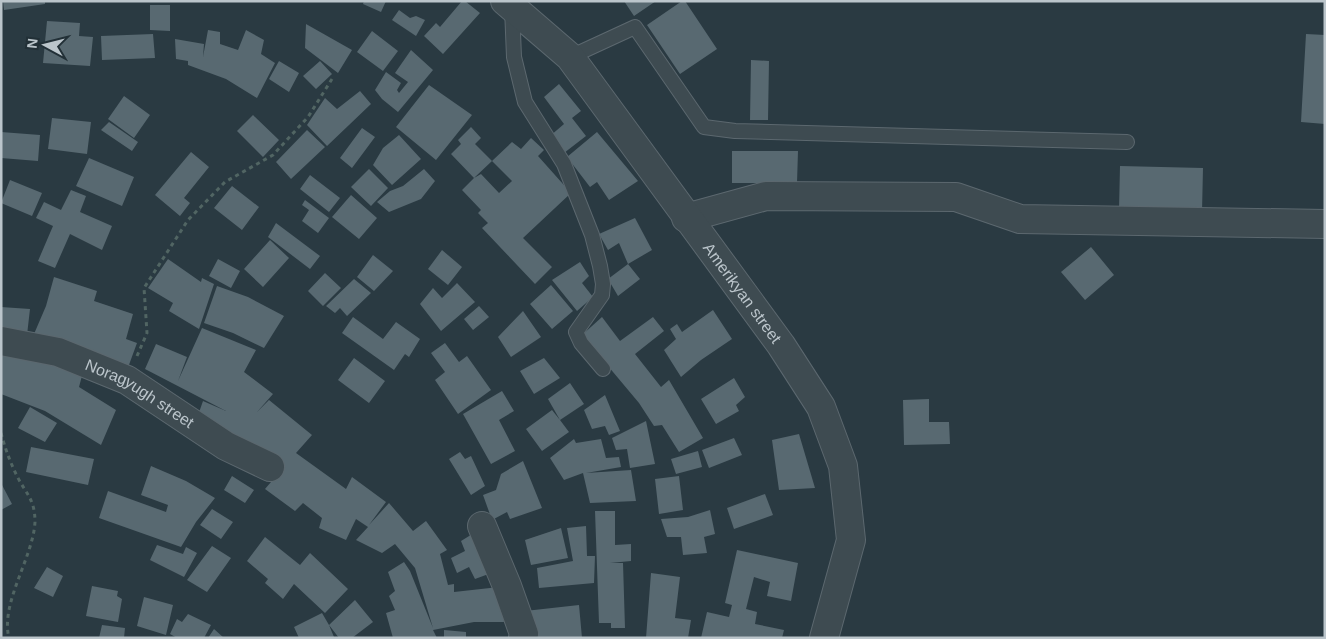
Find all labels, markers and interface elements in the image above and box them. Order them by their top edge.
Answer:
north arrow [20,20,70,70]
text: N [24,37,41,49]
street label: Amerikyan street [700,240,785,347]
street label: Noragyugh street [83,356,198,432]

